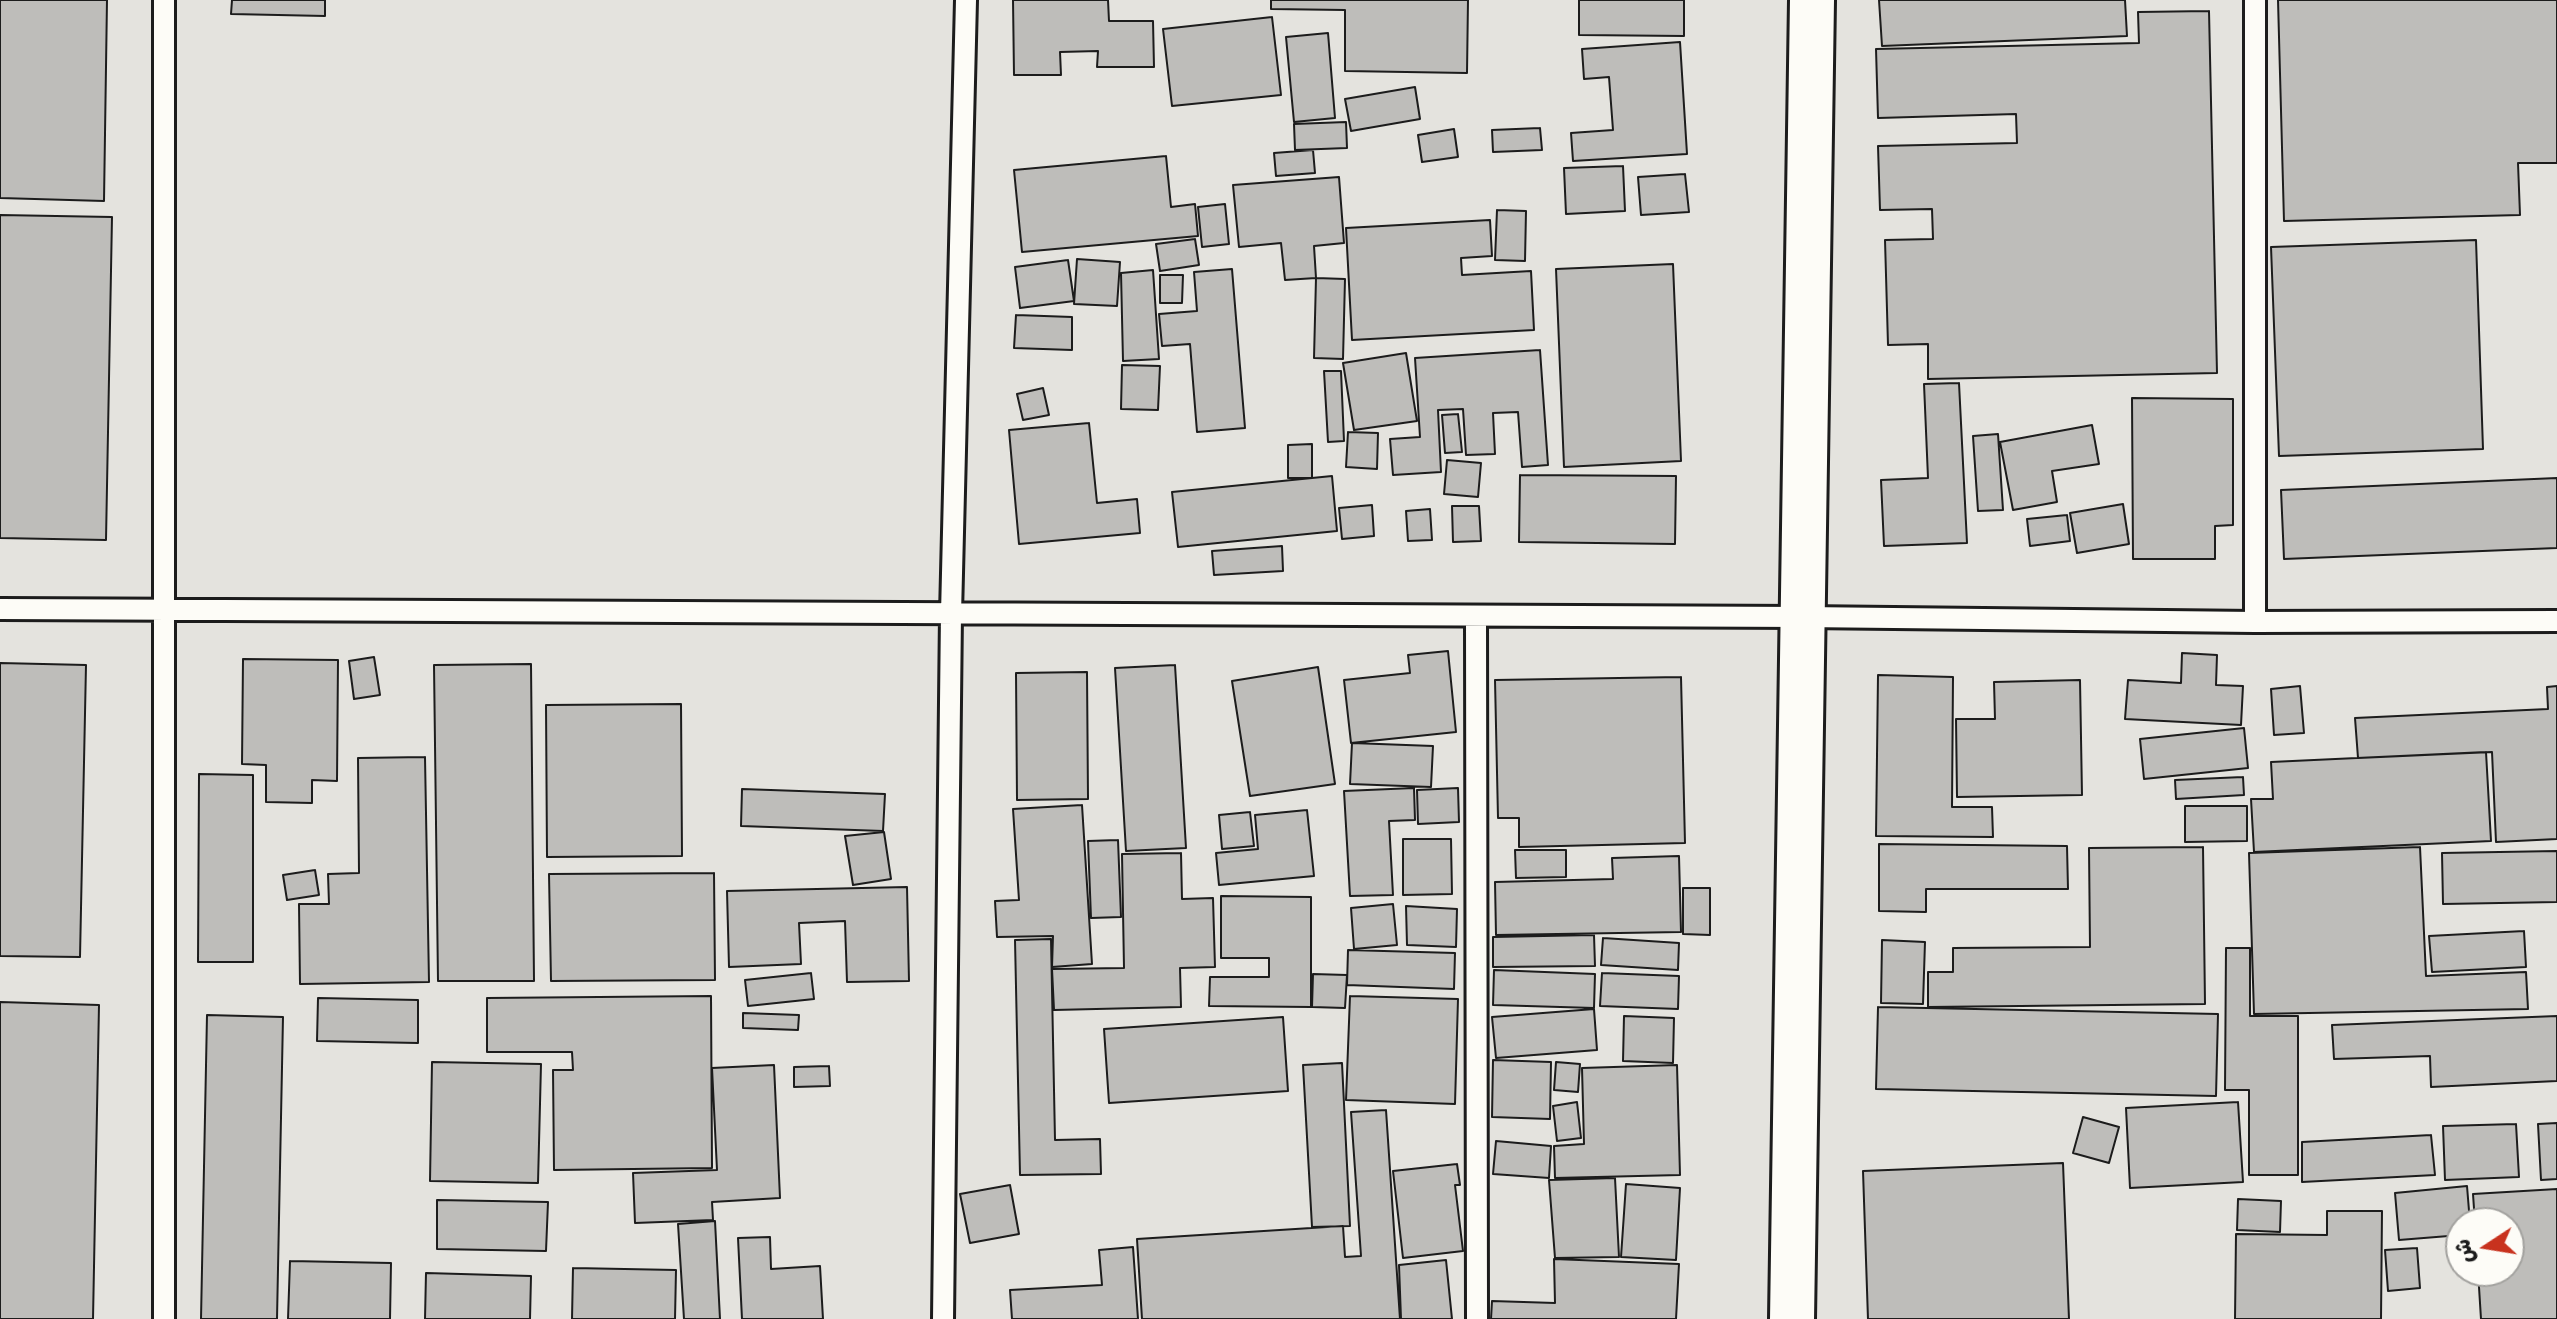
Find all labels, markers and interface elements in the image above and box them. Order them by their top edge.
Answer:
north arrow [2445,1207,2525,1287]
text: ش [2446,1237,2481,1267]

